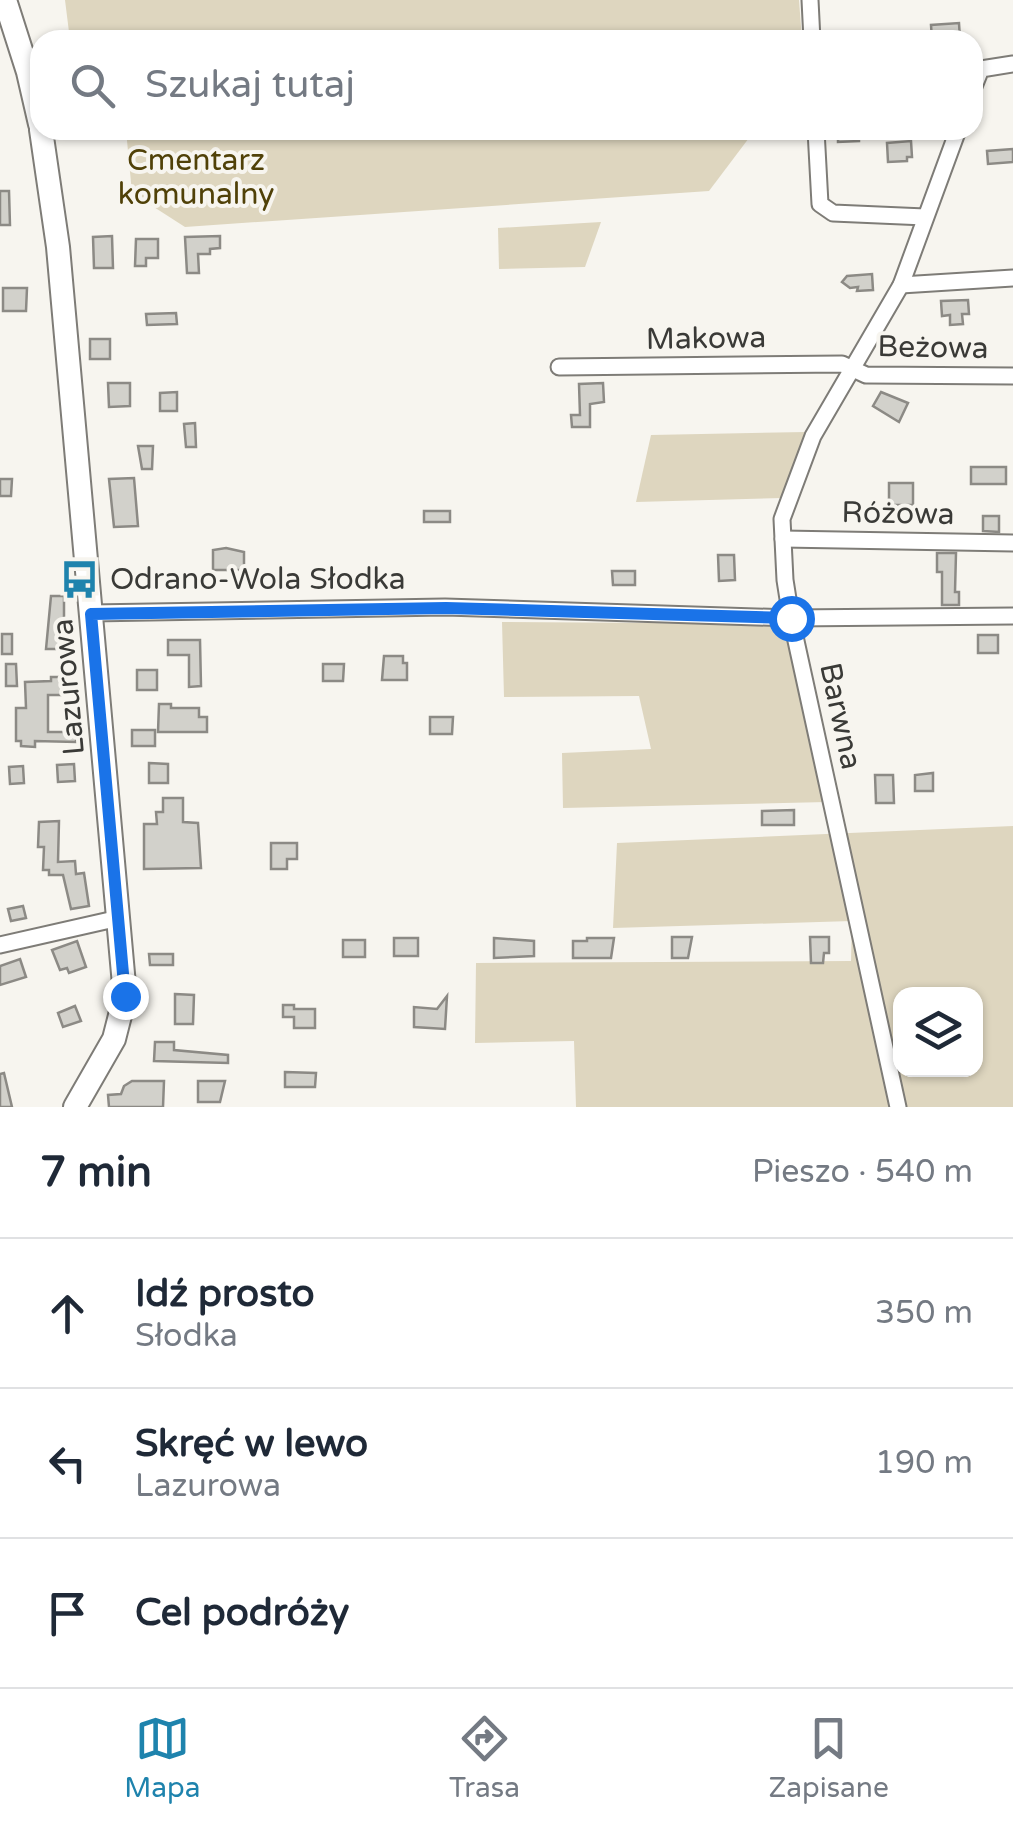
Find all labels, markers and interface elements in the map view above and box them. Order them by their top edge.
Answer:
search box [30,30,983,140]
icon: search [65,58,120,113]
text: Szukaj tutaj [145,62,355,108]
park label: Cmentarz komunalny [118,142,274,213]
street label: Makowa [645,319,767,358]
street label: Beżowa [877,328,989,367]
street label: Różowa [841,494,955,533]
bus stop icon: Odrano-Wola Słodka [59,558,101,600]
place label: Odrano-Wola Słodka [110,561,406,598]
route start [769,596,815,642]
street label: Lazurowa [44,617,93,757]
street label: Barwna [811,659,870,773]
route end [103,974,149,1020]
map controls [893,987,983,1077]
button: layers [893,987,983,1077]
text: 7 min [40,1147,152,1198]
text: Pieszo · 540 m [752,1153,973,1191]
text: Idź prosto [135,1271,315,1317]
icon: ahead [40,1286,95,1341]
text: 350 m [875,1294,973,1332]
text: Słodka [135,1317,238,1355]
text: Skręć w lewo [135,1421,368,1467]
icon: left [40,1436,95,1491]
text: 190 m [875,1444,973,1482]
text: Lazurowa [135,1467,281,1505]
icon: arrive [40,1586,95,1641]
text: Cel podróży [135,1590,349,1636]
tab: Mapa [124,1711,200,1805]
tab: Trasa [449,1711,520,1805]
tab: Zapisane [768,1711,889,1805]

